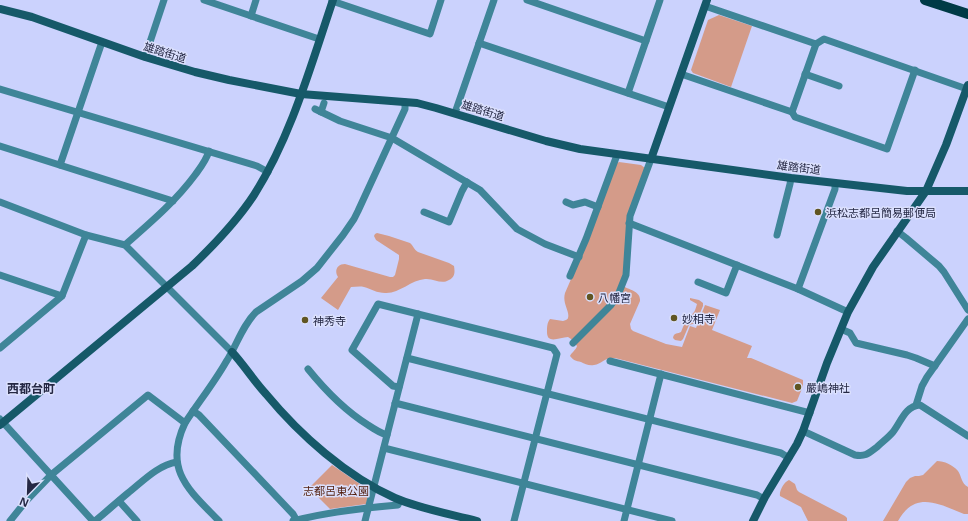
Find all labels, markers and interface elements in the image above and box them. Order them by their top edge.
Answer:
street label: 雄踏街道 [142,38,188,66]
street label: 雄踏街道 [460,96,506,124]
street label: 雄踏街道 [776,157,822,177]
place label: 浜松志都呂簡易郵便局 [826,205,936,220]
marker: 浜松志都呂簡易郵便局 [813,207,823,217]
place label: 八幡宮 [598,290,631,305]
marker: 八幡宮 [585,292,595,302]
place label: 妙相寺 [682,311,715,326]
place label: 神秀寺 [313,313,346,328]
marker: 妙相寺 [669,313,679,323]
marker: 神秀寺 [300,315,310,325]
district label: 西都台町 [7,380,55,397]
place label: 嚴嶋神社 [806,380,850,395]
marker: 嚴嶋神社 [793,382,803,392]
north arrow [8,473,48,513]
park label: 志都呂東公園 [303,483,369,498]
text: N [17,494,31,511]

